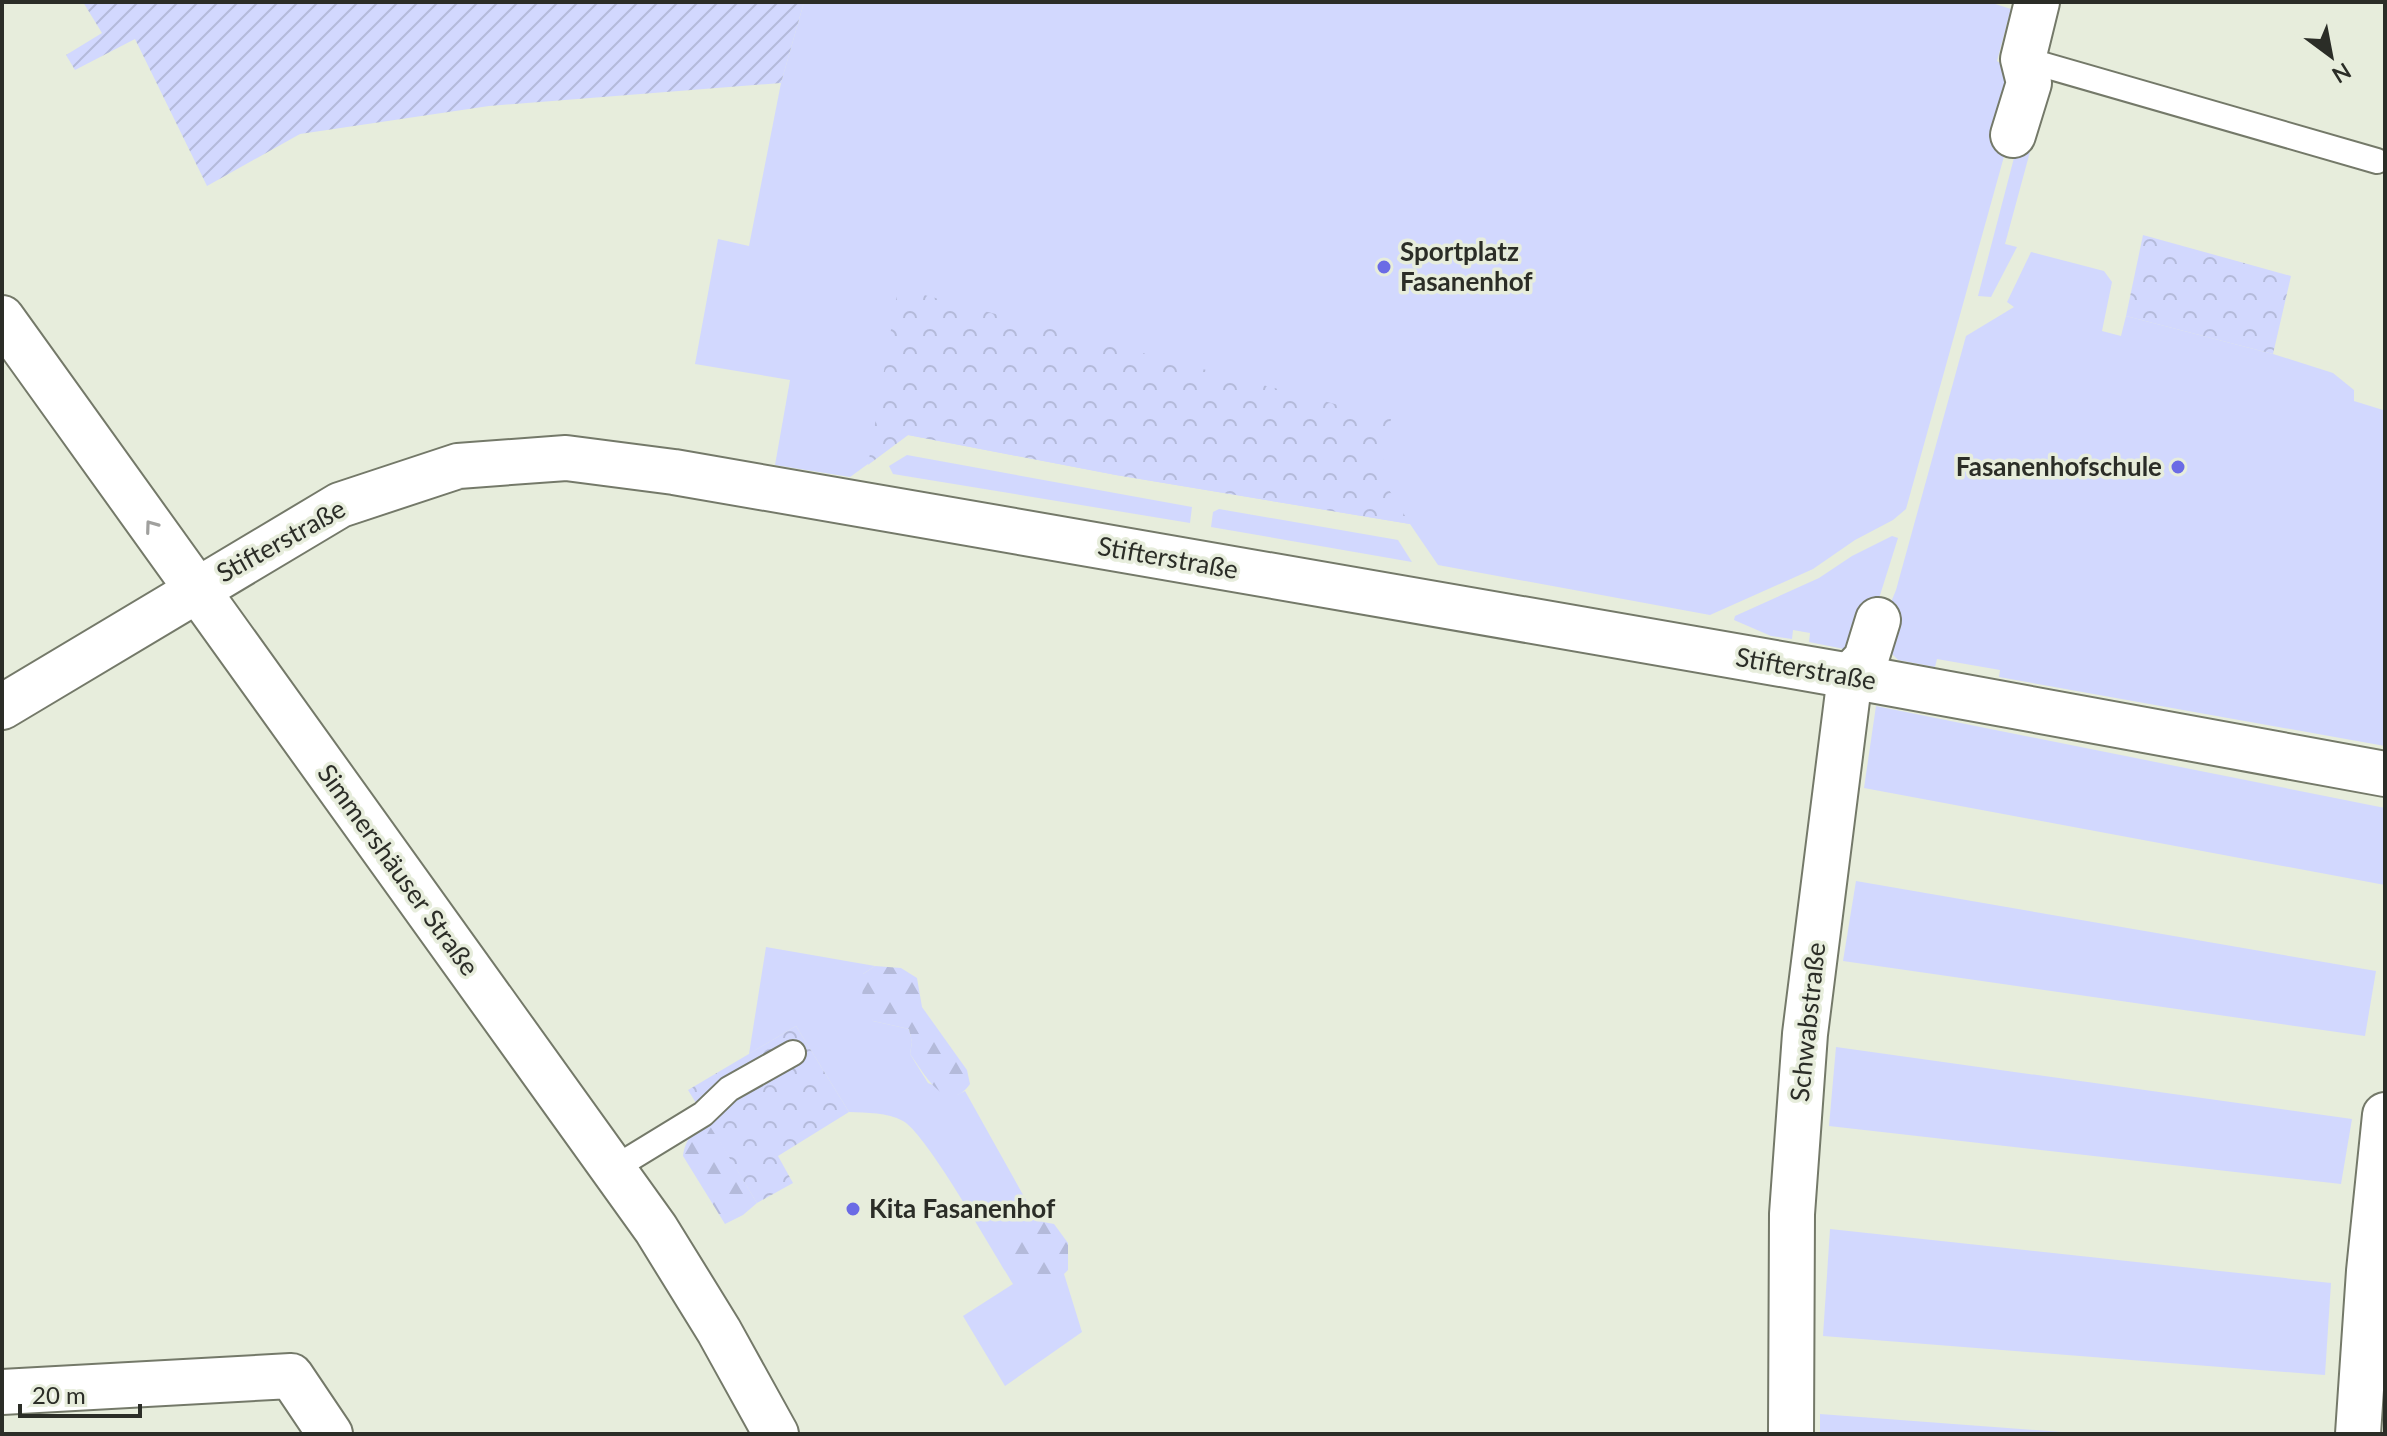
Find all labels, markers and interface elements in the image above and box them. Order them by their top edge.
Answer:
north arrow [2291,16,2371,96]
text: N [2328,57,2356,89]
place label: Sportplatz Fasanenhof [1400,235,1533,297]
marker: Sportplatz Fasanenhof [1375,258,1393,276]
place label: Fasanenhofschule [1956,450,2162,482]
marker: Fasanenhofschule [2169,458,2187,476]
street label: Stifterstraße [211,492,350,589]
one-way arrow [146,520,161,534]
street label: Stifterstraße [1095,529,1241,585]
street label: Stifterstraße [1733,640,1879,696]
street label: Simmershäuser Straße [311,757,486,981]
street label: Schwabstraße [1783,941,1831,1103]
place label: Kita Fasanenhof [869,1192,1056,1224]
marker: Kita Fasanenhof [844,1200,862,1218]
scale bar [20,1368,140,1418]
text: 20 m [32,1380,86,1409]

